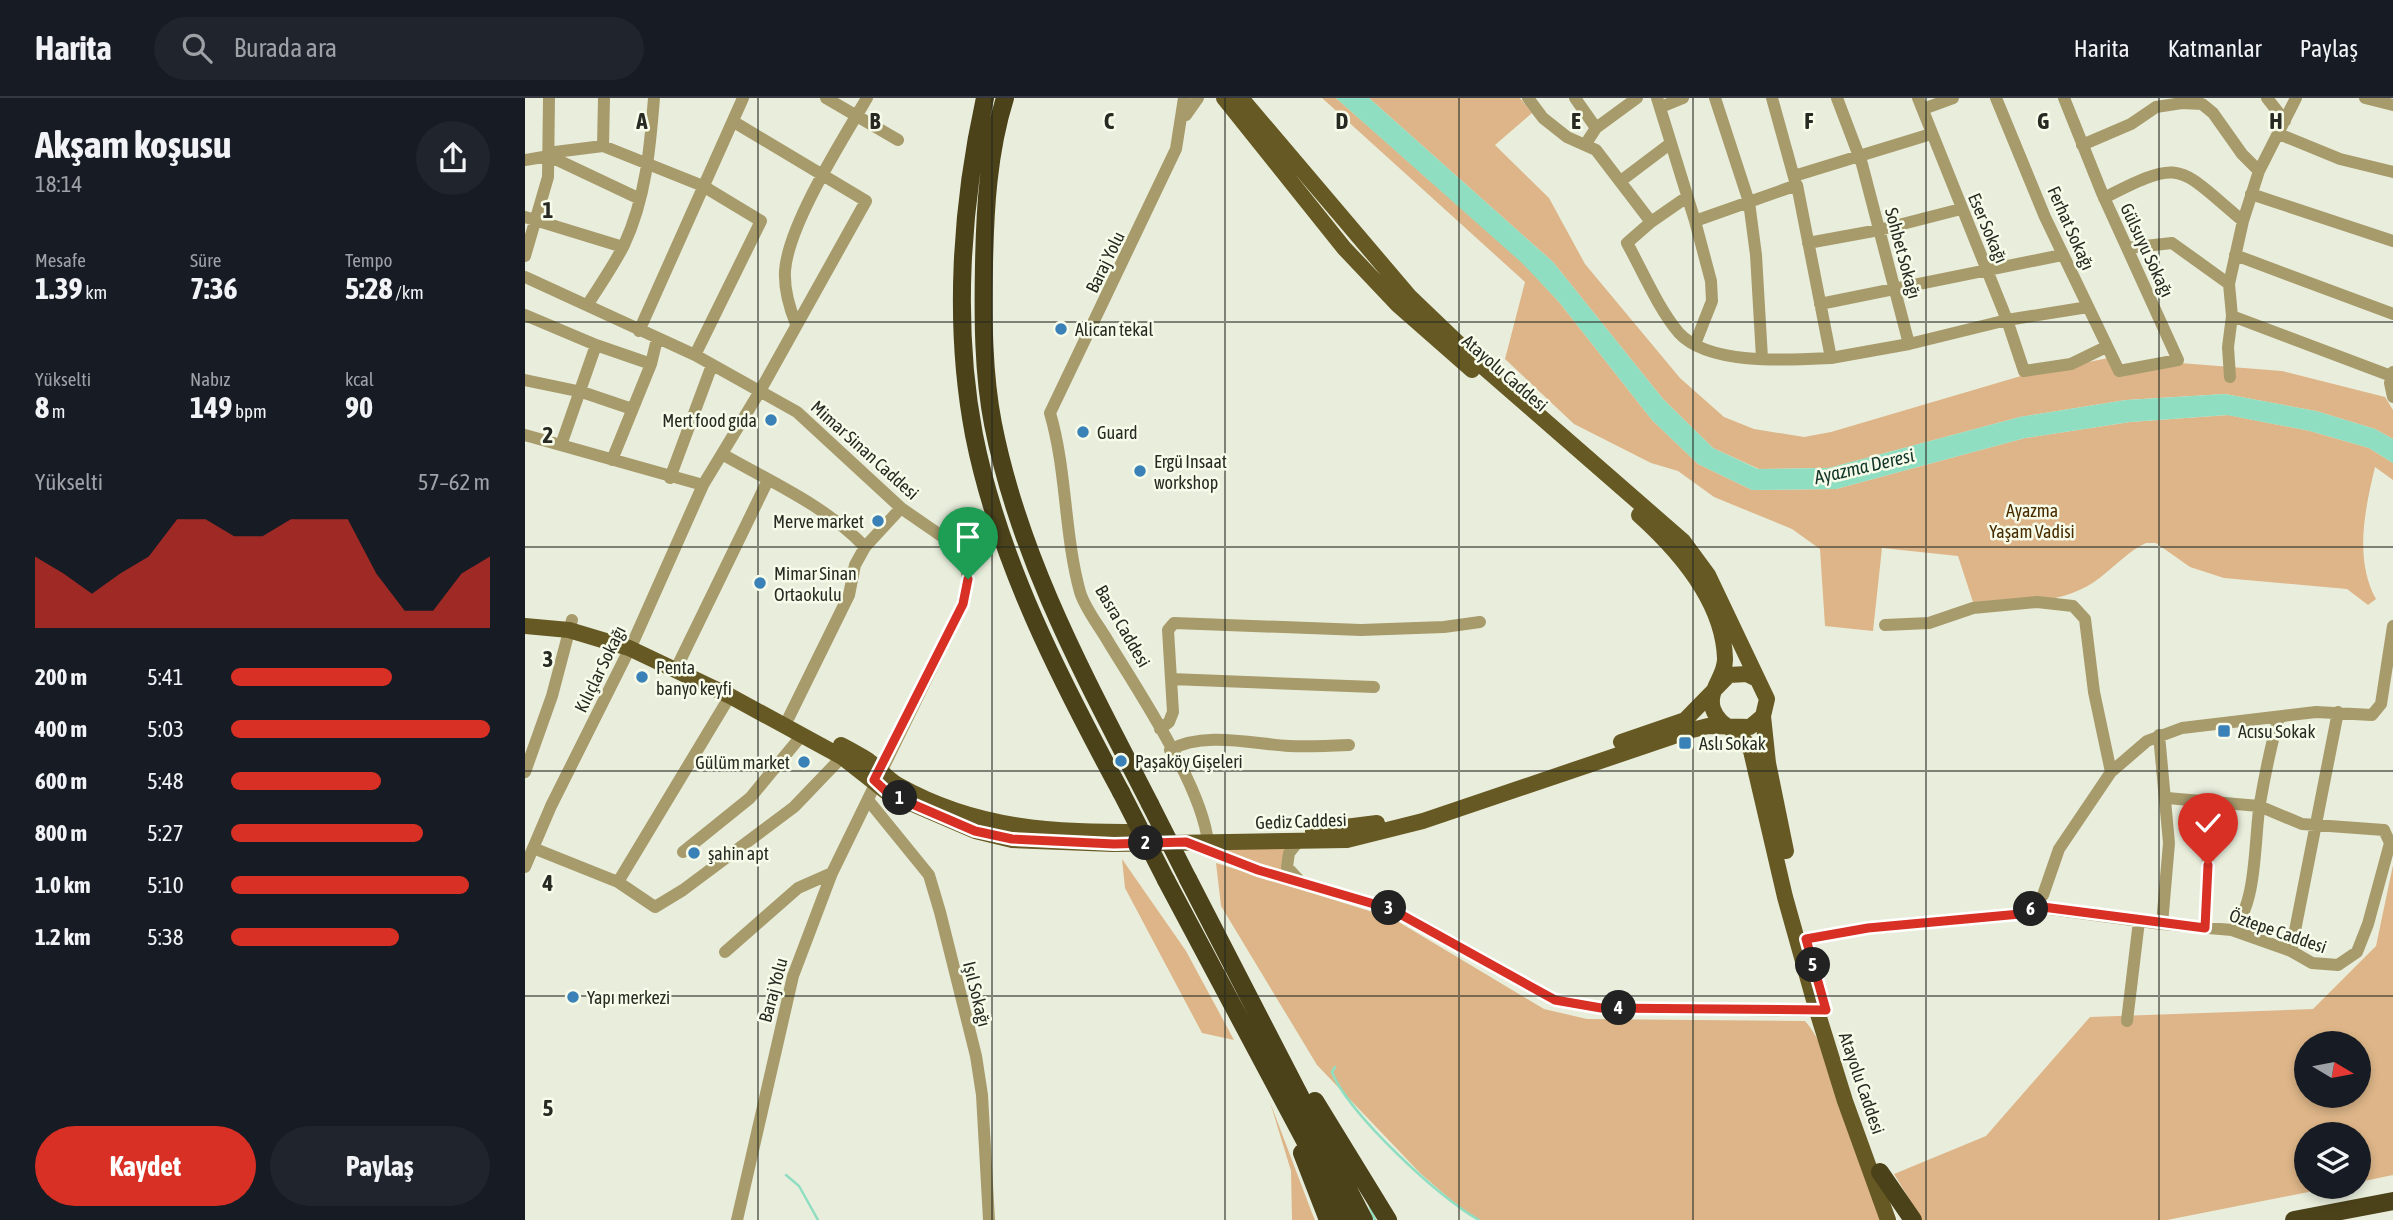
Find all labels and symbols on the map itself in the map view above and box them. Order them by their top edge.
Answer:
text: A [635,108,648,134]
text: B [870,108,881,134]
text: C [1104,108,1115,134]
text: D [1336,108,1349,134]
text: E [1571,108,1581,134]
text: F [1804,108,1814,134]
text: G [2037,108,2049,134]
text: H [2269,108,2283,134]
street label: Ferhat Sokağı [2043,183,2099,273]
street label: Eser Sokağı [1964,190,2012,266]
text: 1 [543,197,554,223]
street label: Gülsuyu Sokağı [2116,200,2178,300]
street label: Sohbet Sokağı [1881,205,1925,301]
street label: Baraj Yolu [1081,228,1129,296]
place label: Alican tekal [1075,319,1153,340]
marker: Alican tekal [1053,321,1069,337]
street label: Atayolu Caddesi [1458,330,1552,416]
street label: Mimar Sinan Caddesi [807,396,923,504]
place label: Mert food gıda [662,410,757,431]
marker: Mert food gıda [763,412,779,428]
text: 2 [543,422,553,448]
place label: Guard [1097,422,1137,443]
marker: Guard [1075,424,1091,440]
water label: Ayazma Deresi [1811,444,1916,488]
place label: Ergü Insaat workshop [1154,451,1227,493]
marker: Ergü Insaat workshop [1132,463,1148,479]
park label: Ayazma Yaşam Vadisi [1989,500,2075,542]
pin [938,507,998,579]
place label: Merve market [773,511,864,532]
marker: Merve market [870,513,886,529]
place label: Mimar Sinan Ortaokulu [774,563,857,605]
marker: Mimar Sinan Ortaokulu [752,575,768,591]
street label: Basra Caddesi [1091,581,1155,671]
street label: Kılıçlar Sokağı [570,622,630,716]
text: 3 [543,646,553,672]
place label: Penta banyo keyfi [656,657,732,699]
marker: Penta banyo keyfi [634,669,650,685]
place label: Acısu Sokak [2238,721,2315,742]
marker: Acısu Sokak [2216,723,2232,739]
place label: Aslı Sokak [1699,733,1766,754]
marker: Aslı Sokak [1677,735,1693,751]
place label: Paşaköy Gişeleri [1135,751,1243,772]
place label: Gülüm market [695,752,790,773]
marker: Paşaköy Gişeleri [1113,753,1129,769]
marker: Gülüm market [796,754,812,770]
pin: 1 [883,780,917,816]
pin [2178,793,2238,865]
street label: Gediz Caddesi [1255,809,1347,833]
pin: 2 [1129,826,1163,860]
place label: şahin apt [708,843,769,864]
marker: şahin apt [686,845,702,861]
text: 4 [542,870,554,896]
pin: 3 [1371,890,1407,926]
pin: 6 [2013,892,2049,926]
street label: Öztepe Caddesi [2227,905,2329,957]
pin: 5 [1795,948,1831,982]
street label: Baraj Yolu [754,956,792,1024]
street label: Işıl Sokağı [959,959,995,1029]
place label: Yapı merkezi [587,987,670,1008]
marker: Yapı merkezi [565,989,581,1005]
pin: 4 [1601,990,1637,1026]
street label: Atayolu Caddesi [1835,1029,1889,1137]
north arrow [2294,1031,2371,1108]
text: 5 [543,1095,554,1121]

